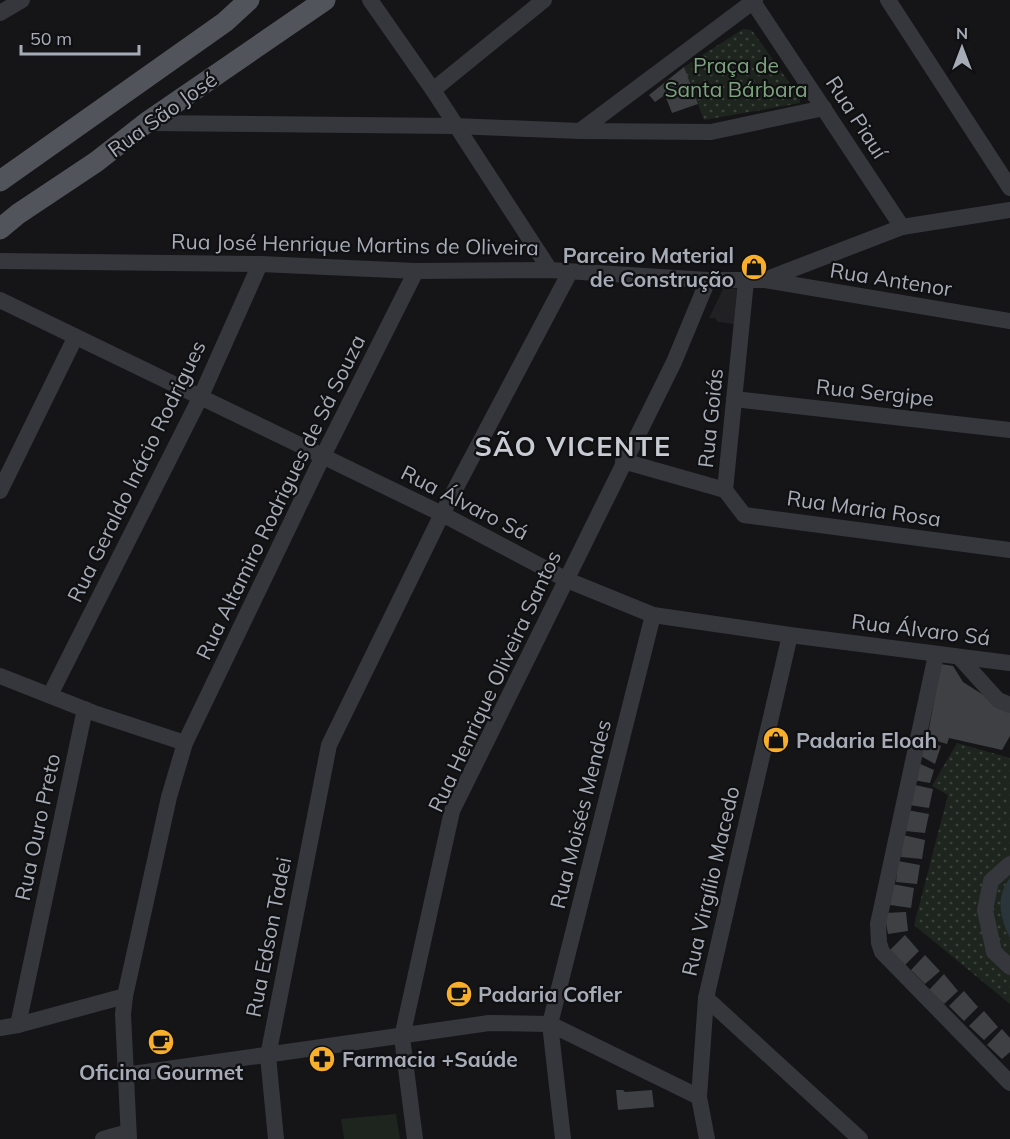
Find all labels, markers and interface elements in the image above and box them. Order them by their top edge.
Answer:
scale bar [21,18,140,56]
north arrow [932,18,992,78]
text: N [956,23,968,43]
text: 50 m [30,27,72,50]
park label: Praça de Santa Bárbara [664,52,808,102]
street label: Rua São José [102,66,222,162]
street label: Rua Piauí [821,71,894,164]
street label: Rua José Henrique Martins de Oliveira [171,228,539,260]
place label: Parceiro Material de Construção [563,242,734,292]
shop icon: Parceiro Material de Construção [739,252,769,282]
street label: Rua Antenor [828,257,954,302]
street label: Rua Altamiro Rodrigues de Sá Souza [190,330,370,664]
street label: Rua Geraldo Inácio Rodrigues [61,336,211,606]
street label: Rua Goiás [692,367,728,469]
street label: Rua Sergipe [815,373,935,411]
district label: SÃO VICENTE [474,429,672,463]
street label: Rua Álvaro Sá [397,459,533,545]
street label: Rua Maria Rosa [785,484,943,532]
street label: Rua Henrique Oliveira Santos [422,546,566,816]
street label: Rua Álvaro Sá [850,608,992,650]
street label: Rua Moisés Mendes [544,717,616,911]
shop icon: Padaria Eloah [761,725,791,755]
place label: Padaria Eloah [796,727,937,753]
street label: Rua Ouro Preto [9,751,65,903]
street label: Rua Virgílio Macedo [676,784,744,978]
street label: Rua Edson Tadei [240,855,296,1019]
cafe icon: Padaria Cofler [444,979,474,1009]
place label: Padaria Cofler [478,981,623,1007]
cafe icon: Oficina Gourmet [146,1027,176,1057]
pharmacy icon: Farmacia +Saúde [307,1044,337,1074]
place label: Farmacia +Saúde [342,1046,518,1072]
place label: Oficina Gourmet [79,1059,243,1085]

